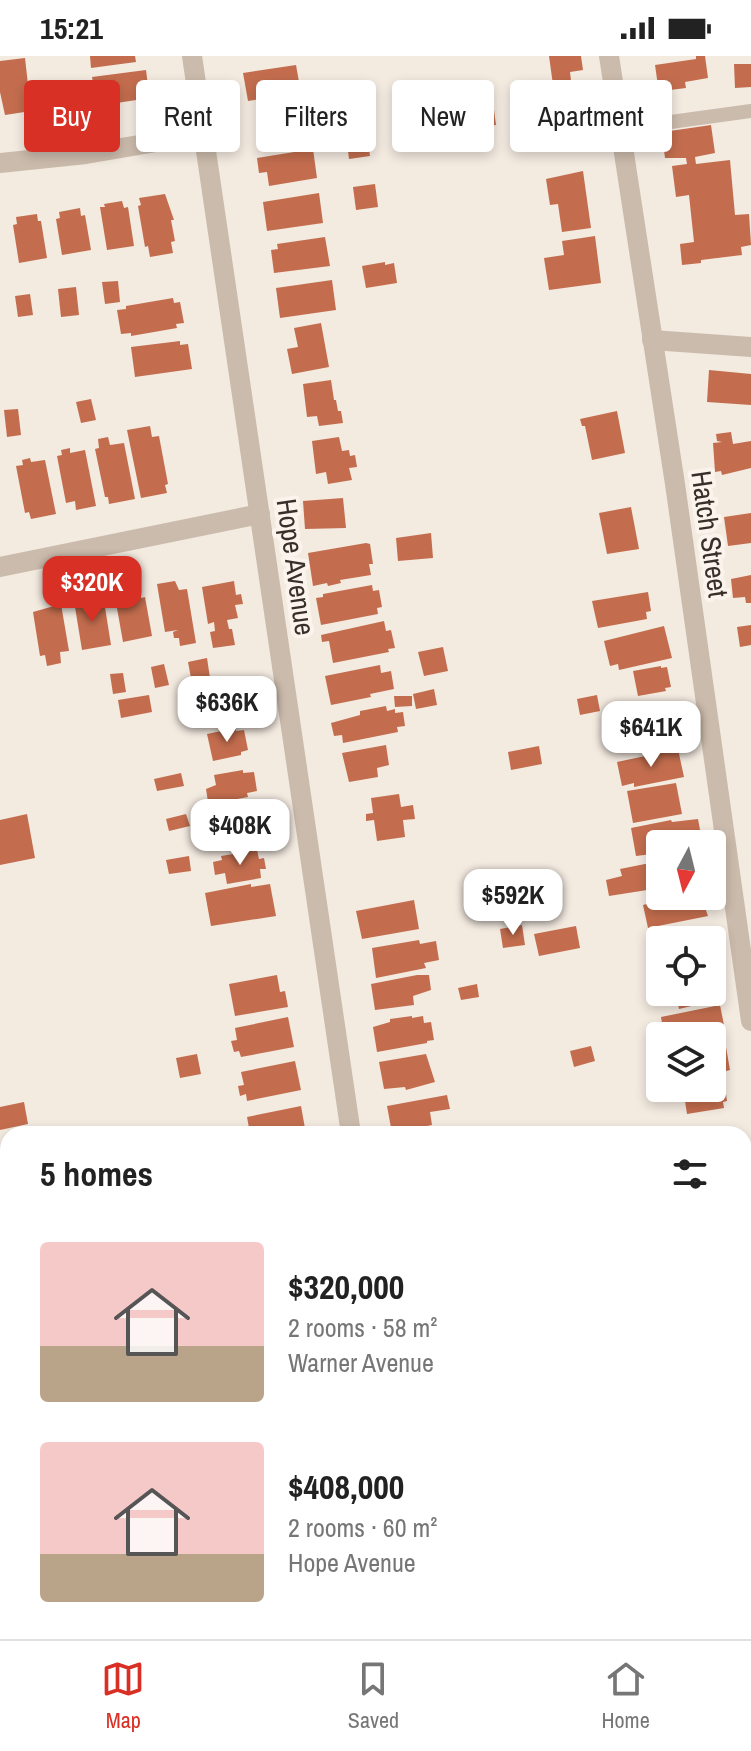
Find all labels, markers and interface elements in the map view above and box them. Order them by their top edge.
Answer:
text: 15:21 [40,8,103,48]
chip: Buy [24,80,120,152]
chip: Rent [136,80,240,152]
chip: Filters [256,80,376,152]
chip: New [392,80,494,152]
chip: Apartment [510,80,672,152]
street label: Hatch Street [682,468,738,600]
street label: Hope Avenue [268,496,324,638]
pin: $320K [36,556,148,624]
text: $320K [61,564,123,599]
pin: $636K [171,676,283,744]
text: $636K [196,684,258,719]
pin: $641K [595,701,707,769]
text: $641K [620,709,682,744]
pin: $408K [184,799,296,867]
text: $408K [209,807,271,842]
north arrow [646,830,726,910]
map controls [646,830,726,1102]
pin: $592K [457,869,569,937]
text: $592K [482,877,544,912]
button: locate [646,926,726,1006]
button: layers [646,1022,726,1102]
text: 5 homes [40,1151,153,1197]
icon: filters [668,1152,712,1196]
text: $320,000 [288,1264,404,1310]
icon: home [104,1274,200,1370]
text: 2 rooms · 58 m² [288,1310,437,1345]
text: Warner Avenue [288,1345,434,1380]
text: $408,000 [288,1464,404,1510]
icon: home [104,1474,200,1570]
text: 2 rooms · 60 m² [288,1510,437,1545]
text: Hope Avenue [288,1545,416,1580]
tab: Map [101,1657,145,1735]
tab: Saved [348,1657,399,1735]
tab: Home [602,1657,650,1735]

